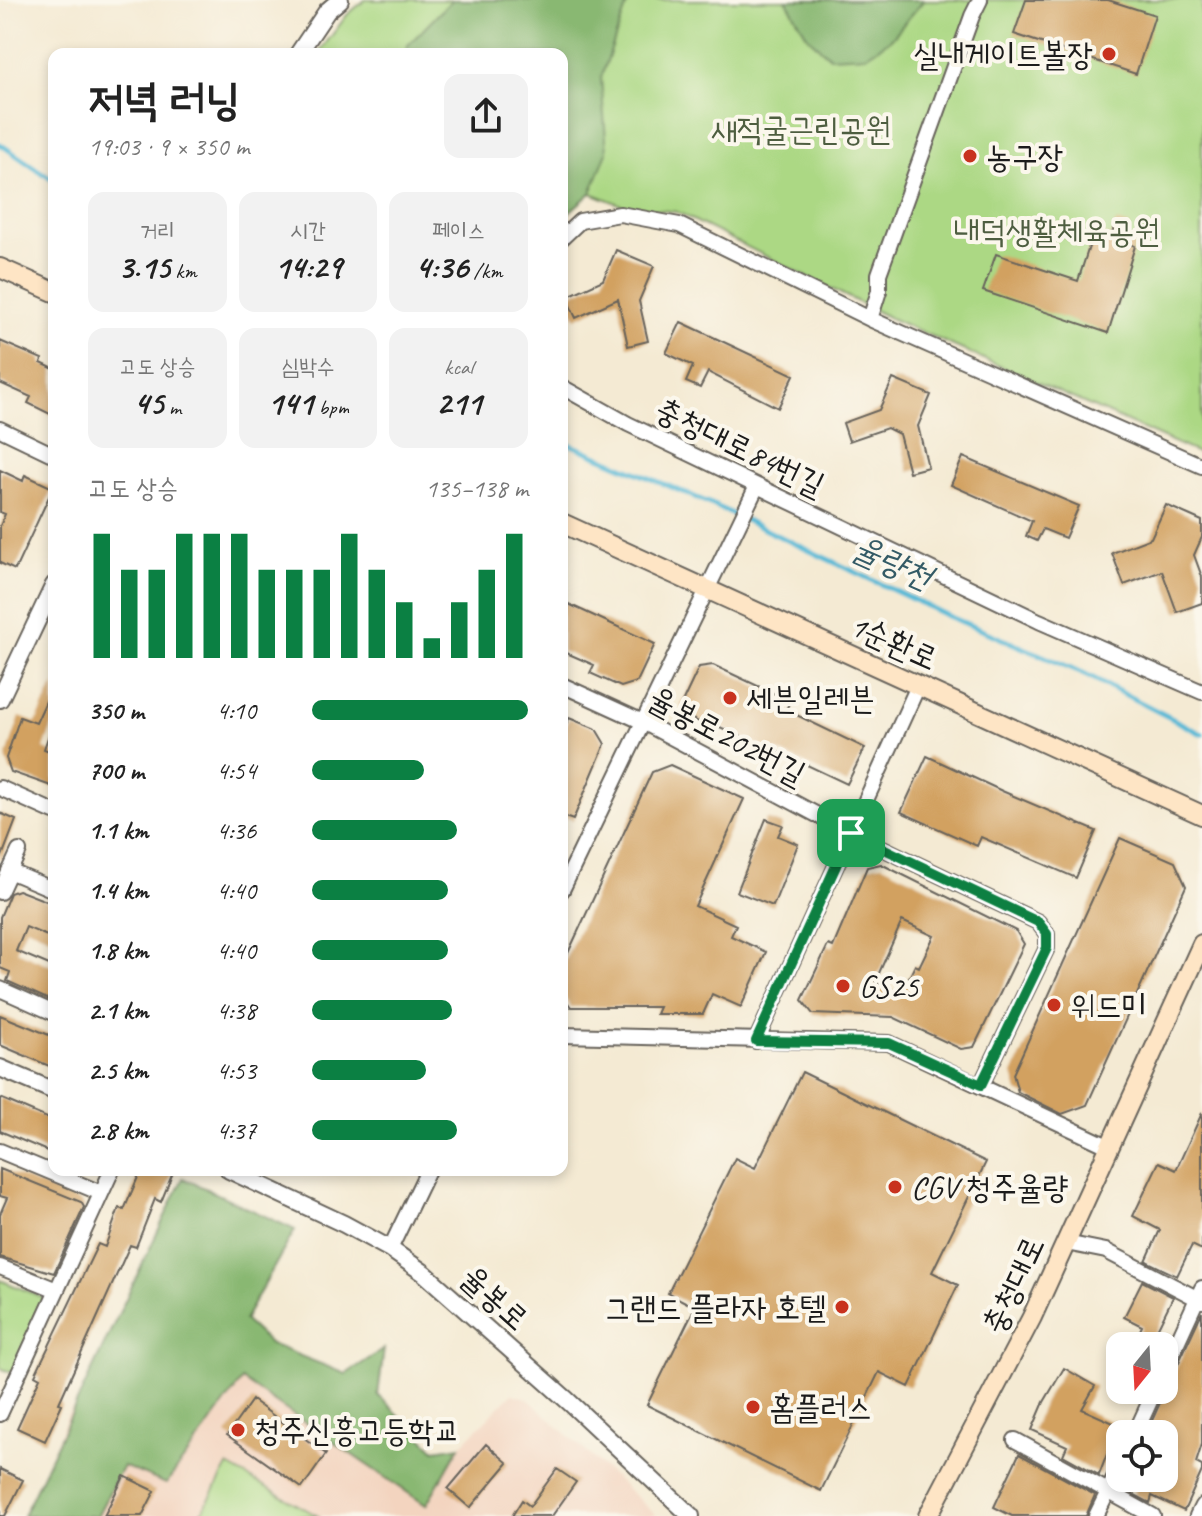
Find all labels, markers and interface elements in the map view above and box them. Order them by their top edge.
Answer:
place label: 실내게이트볼장 [913,34,1093,75]
marker: 실내게이트볼장 [1100,45,1118,63]
text: 저녁 러닝 [88,72,240,127]
button: share [444,74,528,158]
park label: 새적굴근린공원 [711,109,891,150]
text: 19:03 · 9 × 350 m [88,130,249,163]
place label: 농구장 [986,136,1063,177]
marker: 농구장 [961,147,979,165]
park label: 내덕생활체육공원 [954,211,1160,252]
text: 거리 [140,217,175,245]
text: 시간 [290,217,326,245]
text: 페이스 [432,217,485,245]
text: 3.15 [118,245,170,288]
text: 14:29 [274,245,342,288]
text: 4:36 [415,245,468,288]
text: km [170,257,197,285]
text: /km [468,257,502,285]
text: 고도 상승 [119,353,195,381]
text: 심박수 [281,353,335,381]
text: kcal [444,353,473,381]
text: 45 [133,381,164,424]
text: 141 [267,381,313,424]
text: 211 [436,381,482,424]
street label: 충청대로84번길 [649,388,831,506]
text: m [164,393,181,421]
text: bpm [313,393,349,421]
text: 고도 상승 [88,472,178,505]
text: 135–138 m [425,472,528,505]
water label: 율량천 [847,526,943,600]
street label: 1순환로 [844,605,944,679]
street label: 율봉로202번길 [641,678,813,794]
place label: 세븐일레븐 [746,678,875,719]
marker: 세븐일레븐 [721,689,739,707]
text: 350 m [88,694,144,727]
text: 4:10 [216,694,256,727]
text: 700 m [88,754,144,787]
text: 4:54 [216,754,256,787]
pin [817,799,885,867]
icon: arrive [829,811,873,855]
text: 1.1 km [88,814,148,847]
text: 4:36 [216,814,256,847]
text: 1.4 km [88,874,148,907]
text: 4:40 [216,874,256,907]
text: 1.8 km [88,934,148,967]
text: 4:40 [216,934,256,967]
place label: GS25 [859,966,920,1007]
marker: GS25 [834,977,852,995]
place label: 위드미 [1070,985,1147,1026]
text: 2.1 km [88,994,148,1027]
text: 4:38 [216,994,256,1027]
marker: 위드미 [1045,996,1063,1014]
text: 2.5 km [88,1054,148,1087]
text: 4:53 [216,1054,256,1087]
text: 2.8 km [88,1114,148,1147]
text: 4:37 [216,1114,256,1147]
place label: CGV 청주율량 [911,1167,1068,1208]
marker: CGV 청주율량 [886,1178,904,1196]
street label: 충청대로 [973,1230,1053,1340]
street label: 율봉로 [453,1257,537,1339]
place label: 그랜드 플라자 호텔 [605,1287,826,1328]
marker: 그랜드 플라자 호텔 [833,1298,851,1316]
north arrow [1106,1332,1178,1404]
map controls [1106,1332,1178,1492]
place label: 홈플러스 [769,1387,872,1428]
marker: 홈플러스 [744,1398,762,1416]
place label: 청주신흥고등학교 [254,1410,460,1451]
button: locate [1106,1420,1178,1492]
marker: 청주신흥고등학교 [229,1421,247,1439]

